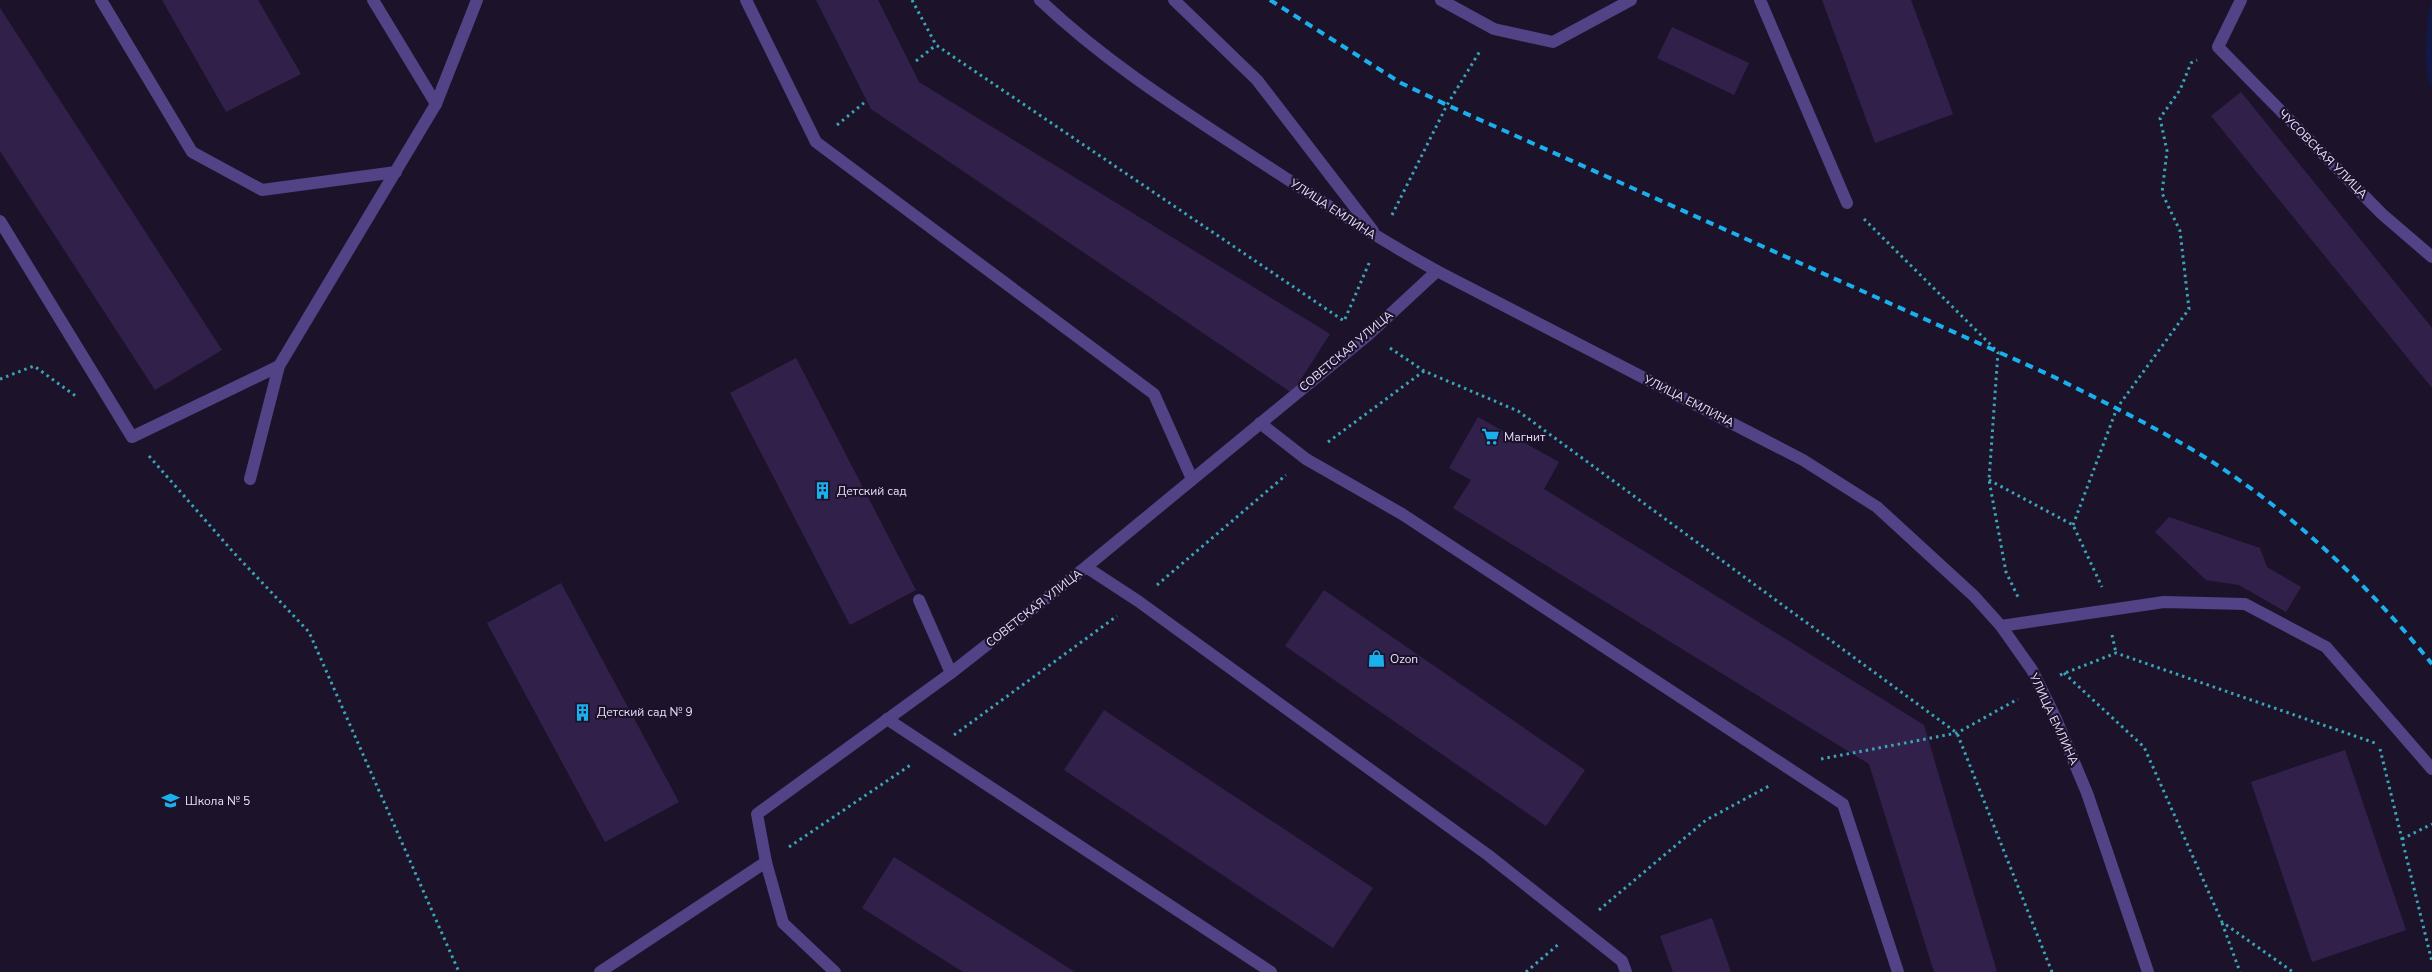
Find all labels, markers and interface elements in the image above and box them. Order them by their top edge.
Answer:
street label: ЧУСОВСКАЯ УЛИЦА [2275,106,2371,202]
street label: УЛИЦА ЕМЛИНА [1286,175,1379,243]
street label: СОВЕТСКАЯ УЛИЦА [1296,307,1397,395]
street label: УЛИЦА ЕМЛИНА [1640,371,1737,431]
supermarket icon: Магнит [1480,427,1500,447]
place label: Магнит [1504,429,1546,445]
building icon: Детский сад [813,481,833,501]
place label: Детский сад [837,483,906,499]
street label: СОВЕТСКАЯ УЛИЦА [983,565,1086,651]
shop icon: Ozon [1366,649,1386,669]
place label: Ozon [1390,651,1418,667]
street label: УЛИЦА ЕМЛИНА [2025,670,2082,768]
building icon: Детский сад № 9 [573,702,593,722]
place label: Детский сад № 9 [597,704,693,720]
school or university icon: Школа № 5 [161,791,181,811]
place label: Школа № 5 [185,793,250,809]

